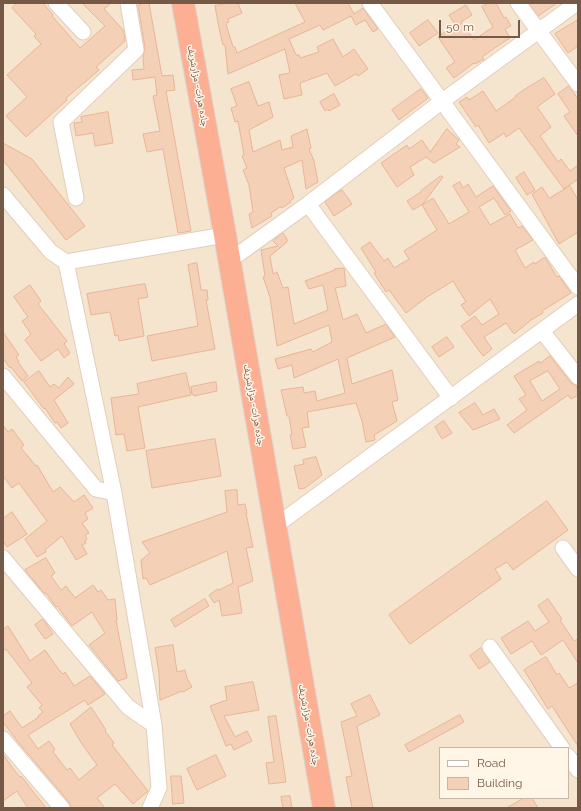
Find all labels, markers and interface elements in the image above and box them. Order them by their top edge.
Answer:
scale bar [441,12,522,38]
text: 50 m [446,20,474,34]
street label: جاده هرات- مزارشریف [185,44,211,128]
street label: جاده هرات- مزارشریف [241,363,267,447]
street label: جاده هرات- مزارشریف [296,683,322,767]
legend [439,747,569,799]
text: Road [477,756,506,770]
text: Building [477,776,523,790]

